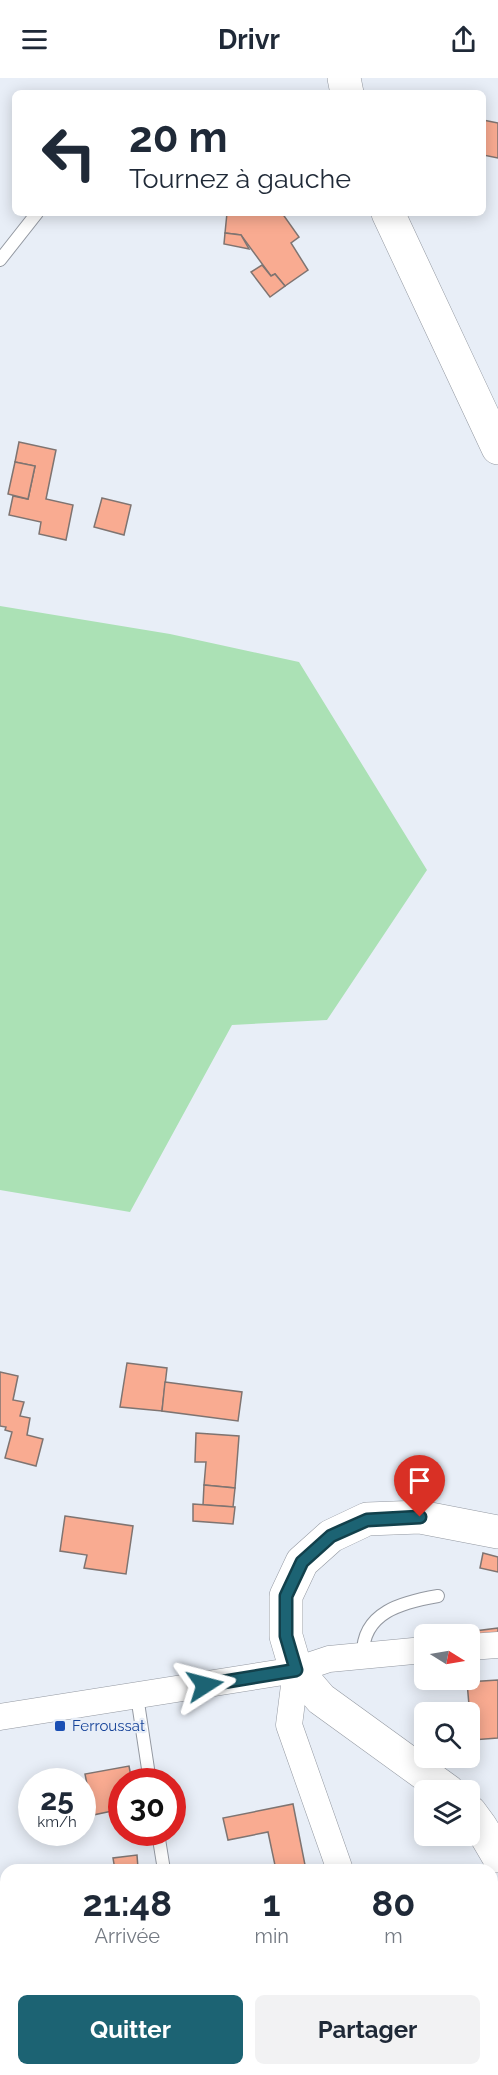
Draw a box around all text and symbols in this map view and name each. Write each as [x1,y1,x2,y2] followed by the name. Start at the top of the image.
[18,23,51,56] icon: menu
[447,23,480,56] icon: share
[218,24,280,55] text: Drivr
[129,113,228,162] text: 20 m
[30,114,108,192] icon: left
[129,163,351,194] text: Tournez à gauche
[394,1455,445,1517] pin
[403,1464,436,1497] icon: arrive
[414,1624,480,1690] north arrow
[414,1624,480,1846] map controls
[173,1653,237,1717] position arrow
[414,1702,480,1768] button: search
[72,1717,145,1735] place label: Ferroussat
[53,1719,67,1733] marker: Ferroussat
[108,1768,186,1846] speed limit sign: 30
[414,1780,480,1846] button: layers
[40,1782,74,1817] text: 25
[37,1813,77,1831] text: km/h
[83,1882,172,1924] text: 21:48
[263,1882,281,1924] text: 1
[372,1882,415,1924] text: 80
[94,1924,160,1948] text: Arrivée
[255,1924,289,1948] text: min
[384,1924,403,1948] text: m
[18,1995,243,2064] button: Quitter
[255,1995,480,2064] button: Partager

